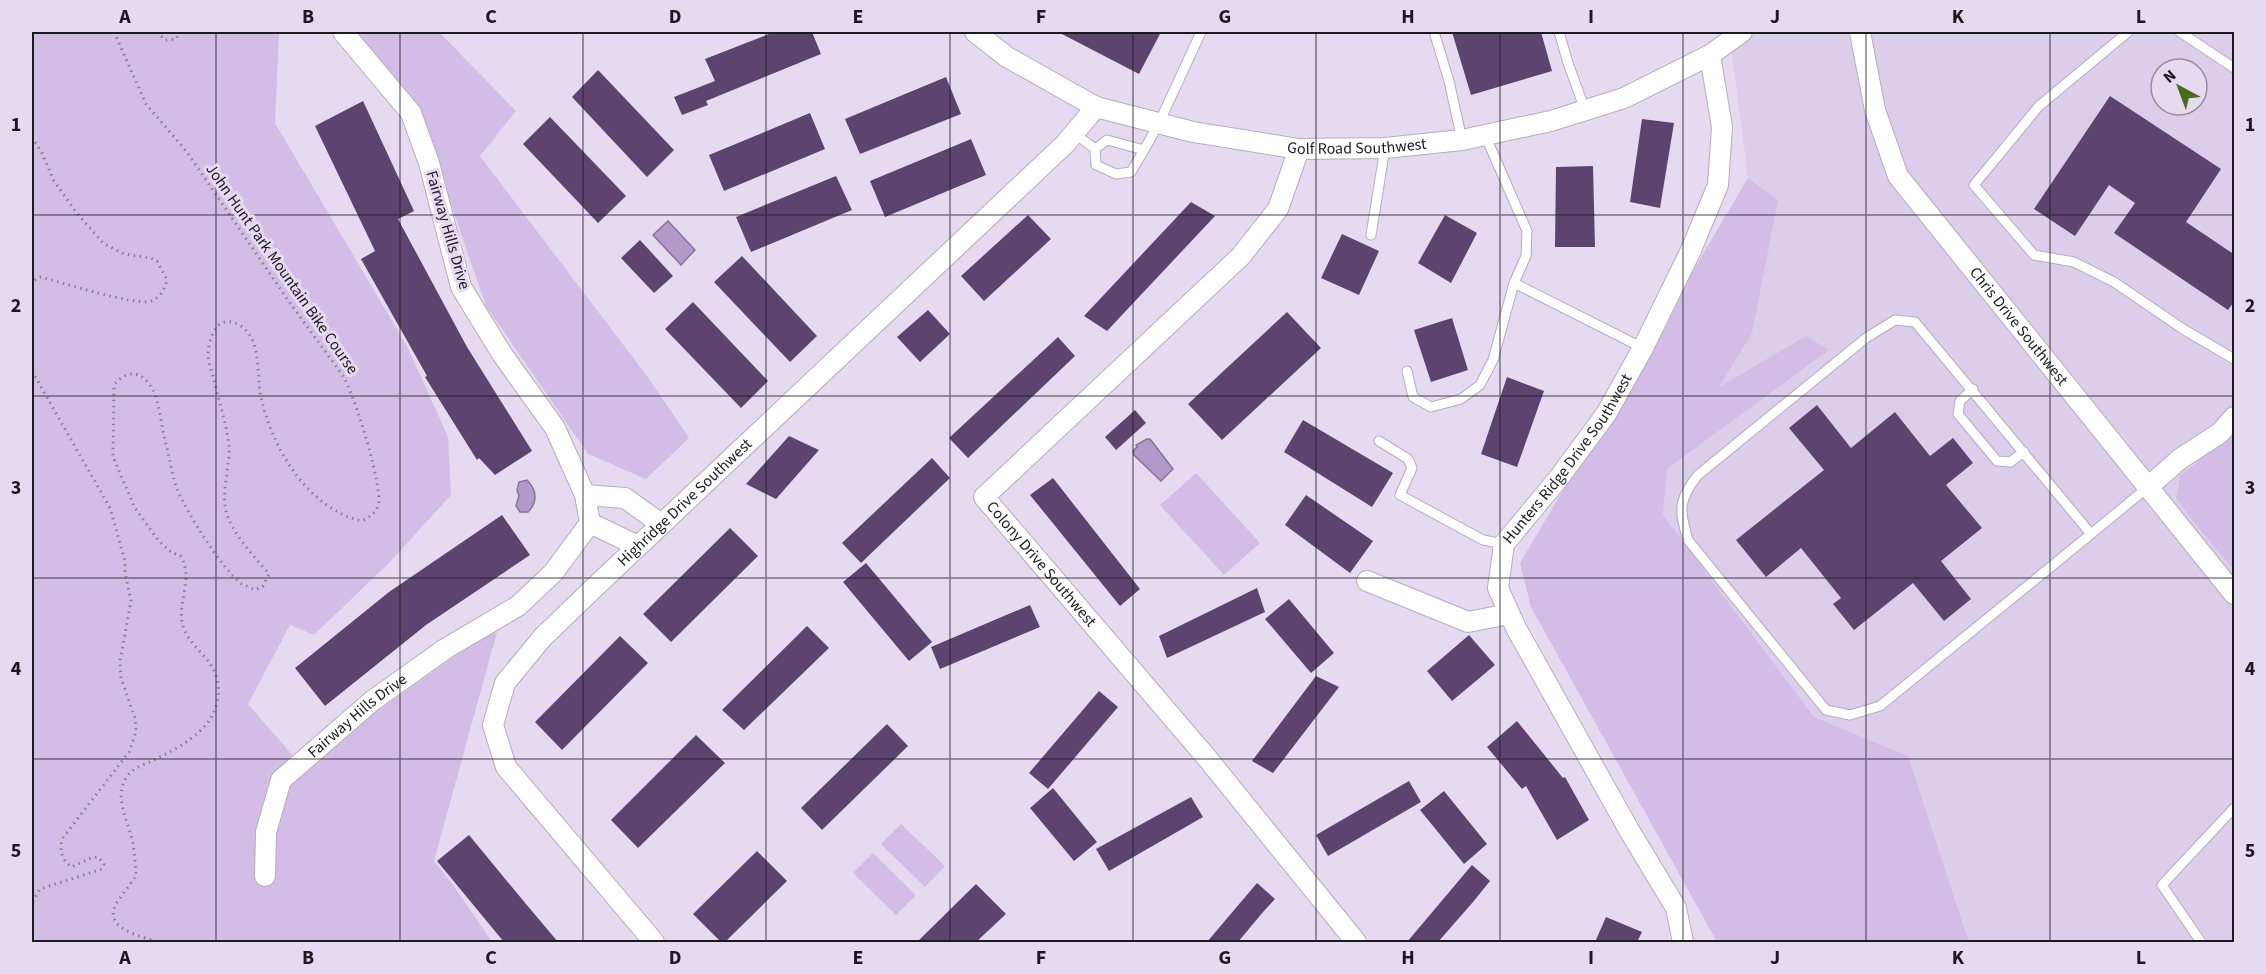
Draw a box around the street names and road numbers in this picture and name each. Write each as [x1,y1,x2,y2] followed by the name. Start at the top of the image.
[1285,133,1428,160] street label: Golf Road Southwest
[201,159,363,379] street label: John Hunt Park Mountain Bike Course
[421,168,475,292] street label: Fairway Hills Drive
[1964,262,2074,391] street label: Chris Drive Southwest
[1498,369,1638,549] street label: Hunters Ridge Drive Southwest
[612,433,757,571] street label: Highridge Drive Southwest
[981,496,1102,632] street label: Colony Drive Southwest
[303,668,412,763] street label: Fairway Hills Drive

